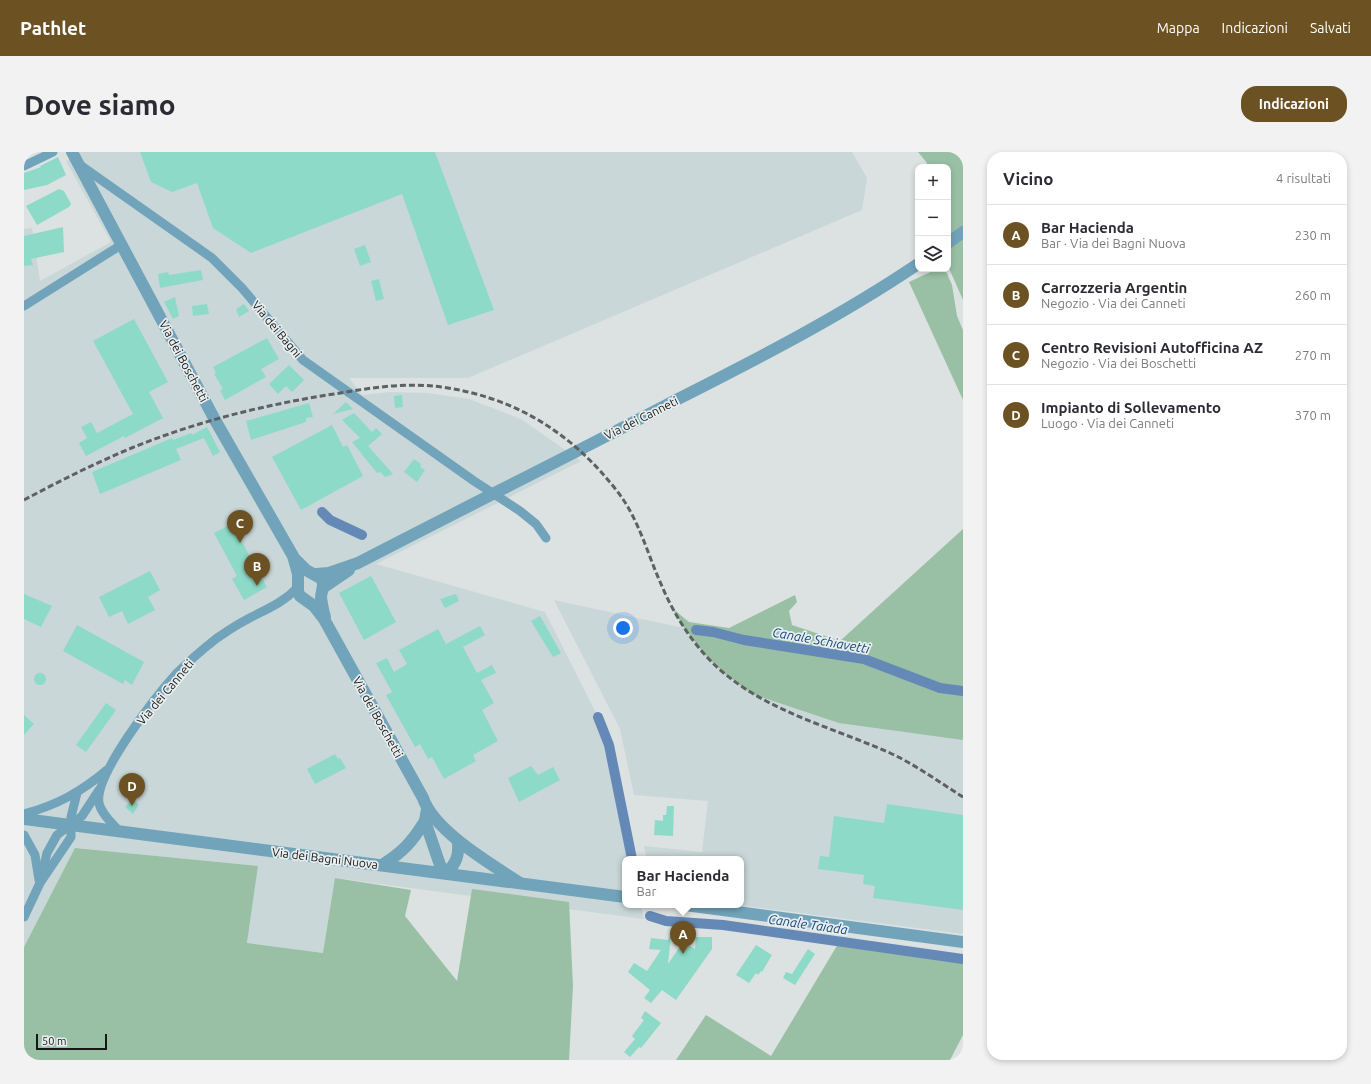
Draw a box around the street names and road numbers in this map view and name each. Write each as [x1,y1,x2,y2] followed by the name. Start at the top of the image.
[250,298,304,360] street label: Via dei Bagni
[157,318,211,404] street label: Via dei Boschetti
[602,394,680,442] street label: Via dei Canneti
[134,657,196,727] street label: Via dei Canneti
[350,674,406,760] street label: Via dei Boschetti
[271,845,379,871] street label: Via dei Bagni Nuova

